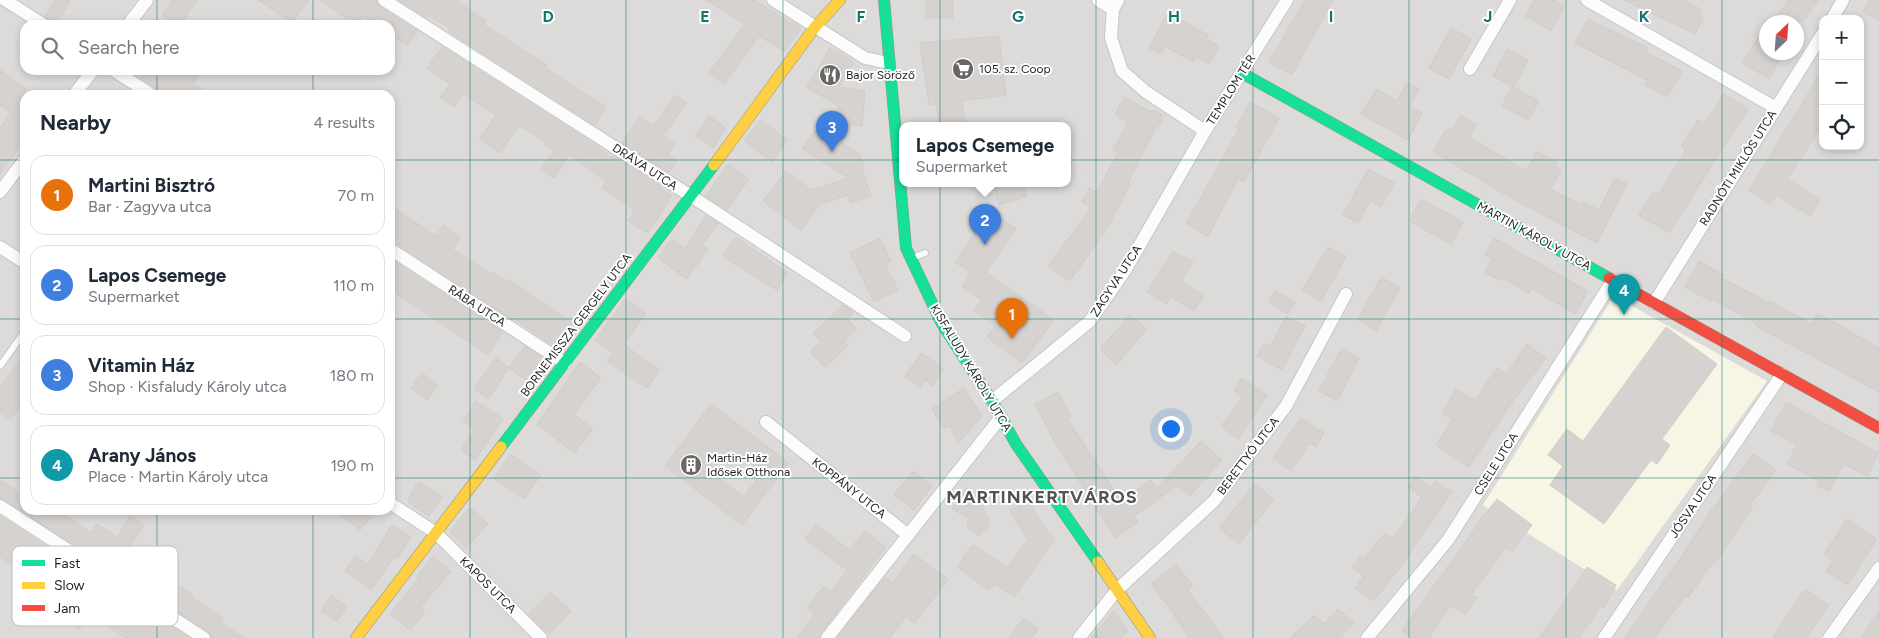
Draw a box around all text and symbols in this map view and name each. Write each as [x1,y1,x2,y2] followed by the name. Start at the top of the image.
[542,7,554,26] text: D
[700,7,710,26] text: E
[857,7,866,26] text: F
[1012,7,1024,26] text: G
[1168,7,1180,26] text: H
[1329,7,1333,26] text: I
[1484,7,1492,26] text: J
[1639,7,1650,26] text: K
[1759,15,1804,60] north arrow
[1819,15,1864,150] map controls
[1819,15,1864,60] button: +
[20,20,395,75] search box
[38,34,66,62] icon: search
[78,36,180,59] text: Search here
[1204,52,1258,128] street label: TEMPLOM TÉR
[951,57,975,81] supermarket icon: 105. sz. Coop
[1819,60,1864,105] button: −
[979,62,1051,76] place label: 105. sz. Coop
[818,63,842,87] restaurant icon: Bajor Söröző
[846,68,915,82] place label: Bajor Söröző
[1819,105,1864,150] button: locate
[1697,108,1779,228] street label: RADNÓTI MIKLÓS UTCA
[40,110,111,135] text: Nearby
[816,111,848,152] pin: 3
[314,113,375,132] text: 4 results
[899,122,1071,187] popup
[916,134,1054,157] text: Lapos Csemege
[610,141,680,193] street label: DRÁVA UTCA
[916,157,1008,176] text: Supermarket
[88,174,215,197] text: Martini Bisztró
[54,186,60,205] text: 1
[338,186,374,205] text: 70 m
[88,197,212,216] text: Bar · Zagyva utca
[1475,199,1593,273] street label: MARTIN KÁROLY UTCA
[969,204,1001,245] pin: 2
[1088,243,1144,319] street label: ZAGYVA UTCA
[518,251,634,399] street label: BORNEMISSZA GERGELY UTCA
[88,264,226,287] text: Lapos Csemege
[1608,274,1640,315] pin: 4
[52,276,62,295] text: 2
[333,276,374,295] text: 110 m
[446,282,508,330] street label: RÁBA UTCA
[88,287,180,306] text: Supermarket
[996,298,1028,339] pin: 1
[927,302,1015,434] street label: KISFALUDY KÁROLY UTCA
[88,354,195,377] text: Vitamin Ház
[53,366,61,385] text: 3
[330,366,374,385] text: 180 m
[88,377,287,396] text: Shop · Kisfaludy Károly utca
[1214,414,1282,498] street label: BERETTYÓ UTCA
[1158,416,1184,442] your location
[1471,430,1521,498] street label: CSELE UTCA
[88,444,196,467] text: Arany János
[707,451,790,479] place label: Martin-Ház Idősek Otthona
[679,453,703,477] building icon: Martin-Ház Idősek Otthona
[809,455,889,521] street label: KOPPÁNY UTCA
[52,456,62,475] text: 4
[331,456,374,475] text: 190 m
[88,467,268,486] text: Place · Martin Károly utca
[1667,472,1719,540] street label: JÓSVA UTCA
[946,486,1138,508] district label: MARTINKERTVÁROS
[12,546,178,626] legend
[457,554,519,616] street label: KAPOS UTCA
[54,555,80,572] text: Fast
[54,577,85,594] text: Slow
[54,600,80,617] text: Jam

